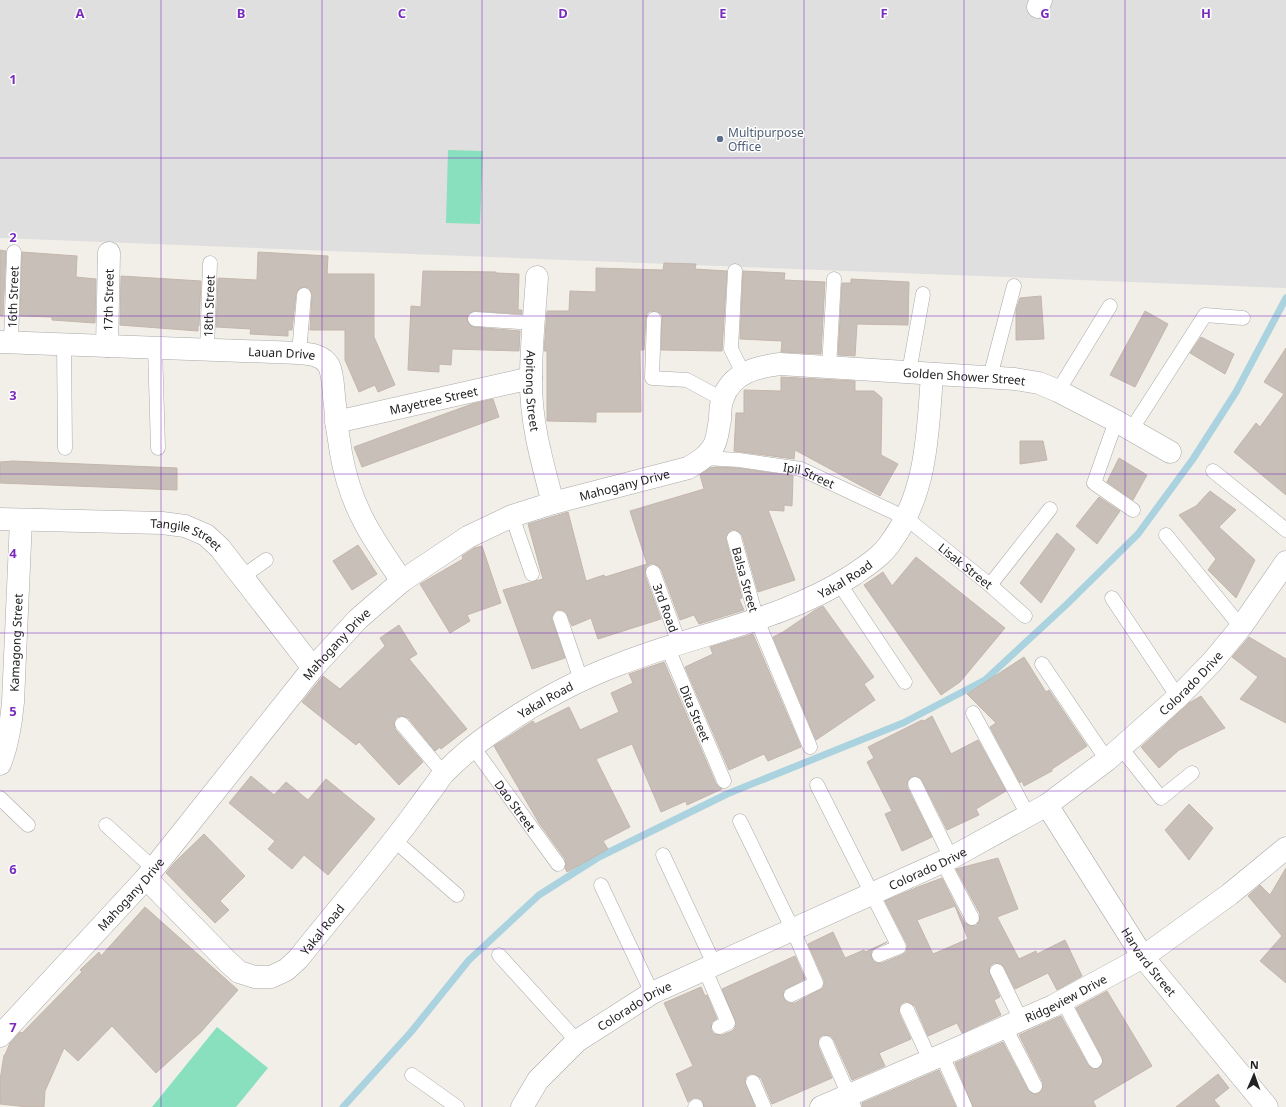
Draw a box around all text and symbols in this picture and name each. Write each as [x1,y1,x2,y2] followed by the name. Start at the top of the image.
[76,4,85,22] text: A
[237,4,245,22] text: B
[398,4,406,22] text: C
[558,4,568,22] text: D
[719,4,727,22] text: E
[880,4,888,22] text: F
[1040,4,1050,22] text: G
[1201,4,1211,22] text: H
[9,70,17,88] text: 1
[728,124,804,155] place label: Multipurpose Office
[715,134,725,144] marker: Multipurpose Office
[9,228,17,246] text: 2
[3,265,22,328] street label: 16th Street
[99,268,117,331] street label: 17th Street
[199,274,218,337] street label: 18th Street
[248,343,317,364] street label: Lauan Drive
[522,350,544,433] street label: Apitong Street
[902,363,1027,389] street label: Golden Shower Street
[388,382,480,418] street label: Mayetree Street
[9,386,17,404] text: 3
[782,458,838,492] street label: Ipil Street
[577,465,672,504] street label: Mahogany Drive
[150,514,226,555] street label: Tangile Street
[935,539,997,593] street label: Lisak Street
[9,544,17,562] text: 4
[728,545,763,615] street label: Balsa Street
[815,556,876,602] street label: Yakal Road
[649,581,683,635] street label: 3rd Road
[5,592,26,692] street label: Kamagong Street
[298,604,374,683] street label: Mahogany Drive
[1155,647,1226,719] street label: Colorado Drive
[514,677,576,722] street label: Yakal Road
[676,682,715,745] street label: Dita Street
[9,702,17,720] text: 5
[491,776,540,835] street label: Dao Street
[886,843,970,894] street label: Colorado Drive
[93,854,168,934] street label: Mahogany Drive
[9,860,17,878] text: 6
[296,900,348,958] street label: Yakal Road
[1118,924,1181,1000] street label: Harvard Street
[1022,970,1110,1026] street label: Ridgeview Drive
[594,977,674,1034] street label: Colorado Drive
[9,1018,17,1036] text: 7
[1234,1055,1274,1095] north arrow
[1250,1057,1259,1072] text: N

